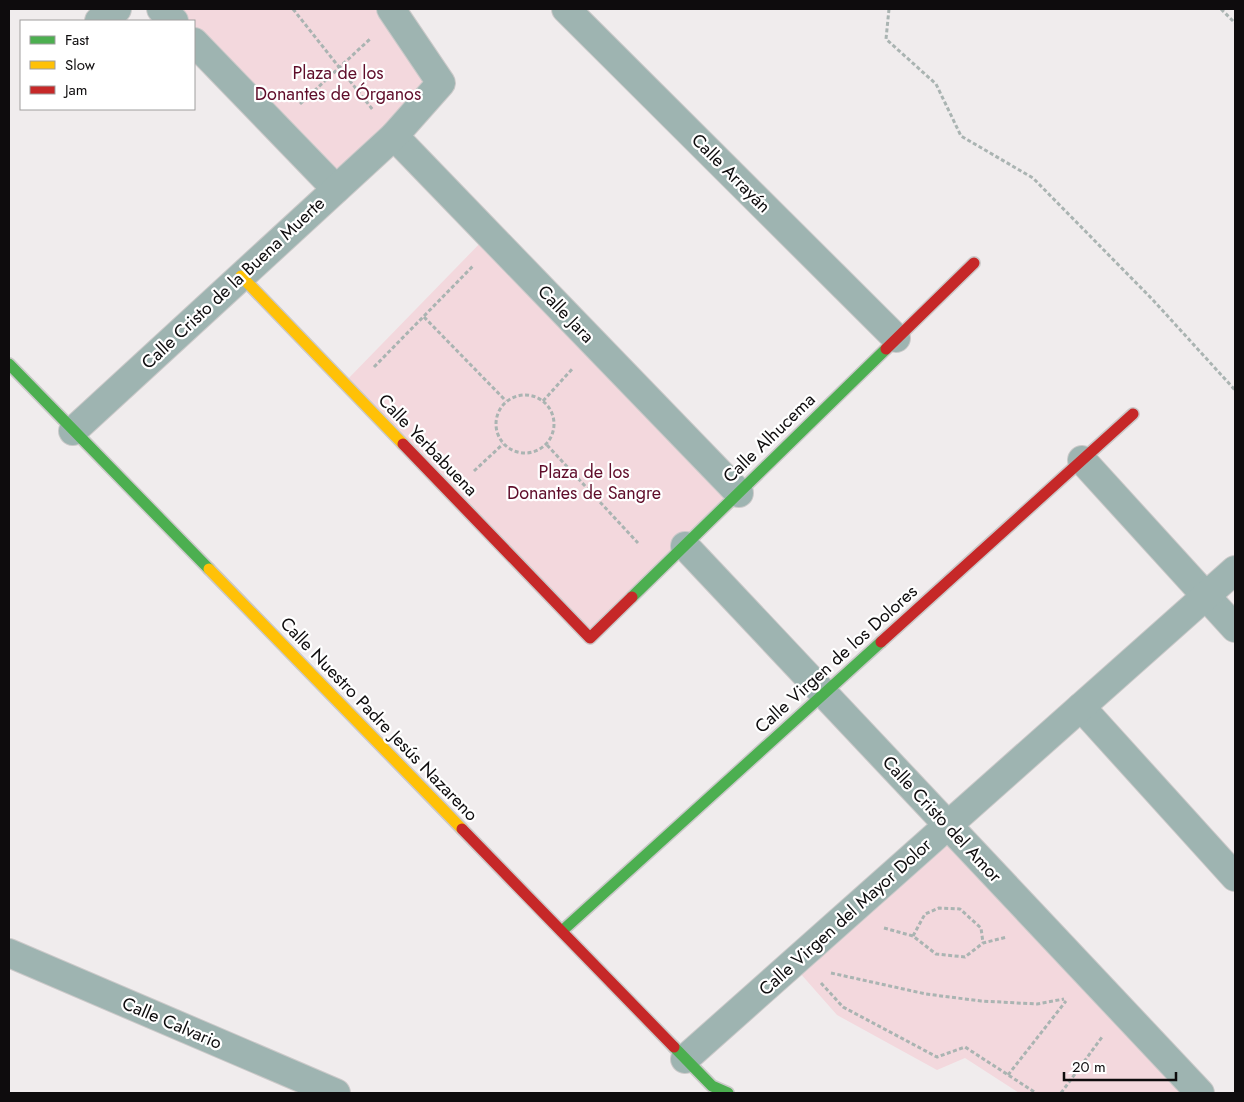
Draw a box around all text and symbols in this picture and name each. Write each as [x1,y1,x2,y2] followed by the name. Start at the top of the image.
[20,20,195,110] legend
[65,29,89,51] text: Fast
[65,54,96,76] text: Slow
[255,60,421,107] park label: Plaza de los Donantes de Órganos
[63,79,88,101] text: Jam
[685,127,777,219] street label: Calle Arrayán
[135,191,331,375] street label: Calle Cristo de la Buena Muerte
[532,279,600,349] street label: Calle Jara
[717,387,821,489] street label: Calle Alhucema
[372,388,484,502] street label: Calle Yerbabuena
[507,459,661,506] park label: Plaza de los Donantes de Sangre
[749,579,923,739] street label: Calle Virgen de los Dolores
[274,611,484,827] street label: Calle Nuestro Padre Jesús Nazareno
[876,750,1008,889] street label: Calle Cristo del Amor
[753,832,938,1002] street label: Calle Virgen del Mayor Dolor
[118,990,226,1056] street label: Calle Calvario
[1064,1050,1176,1082] scale bar
[1072,1056,1106,1078] text: 20 m

